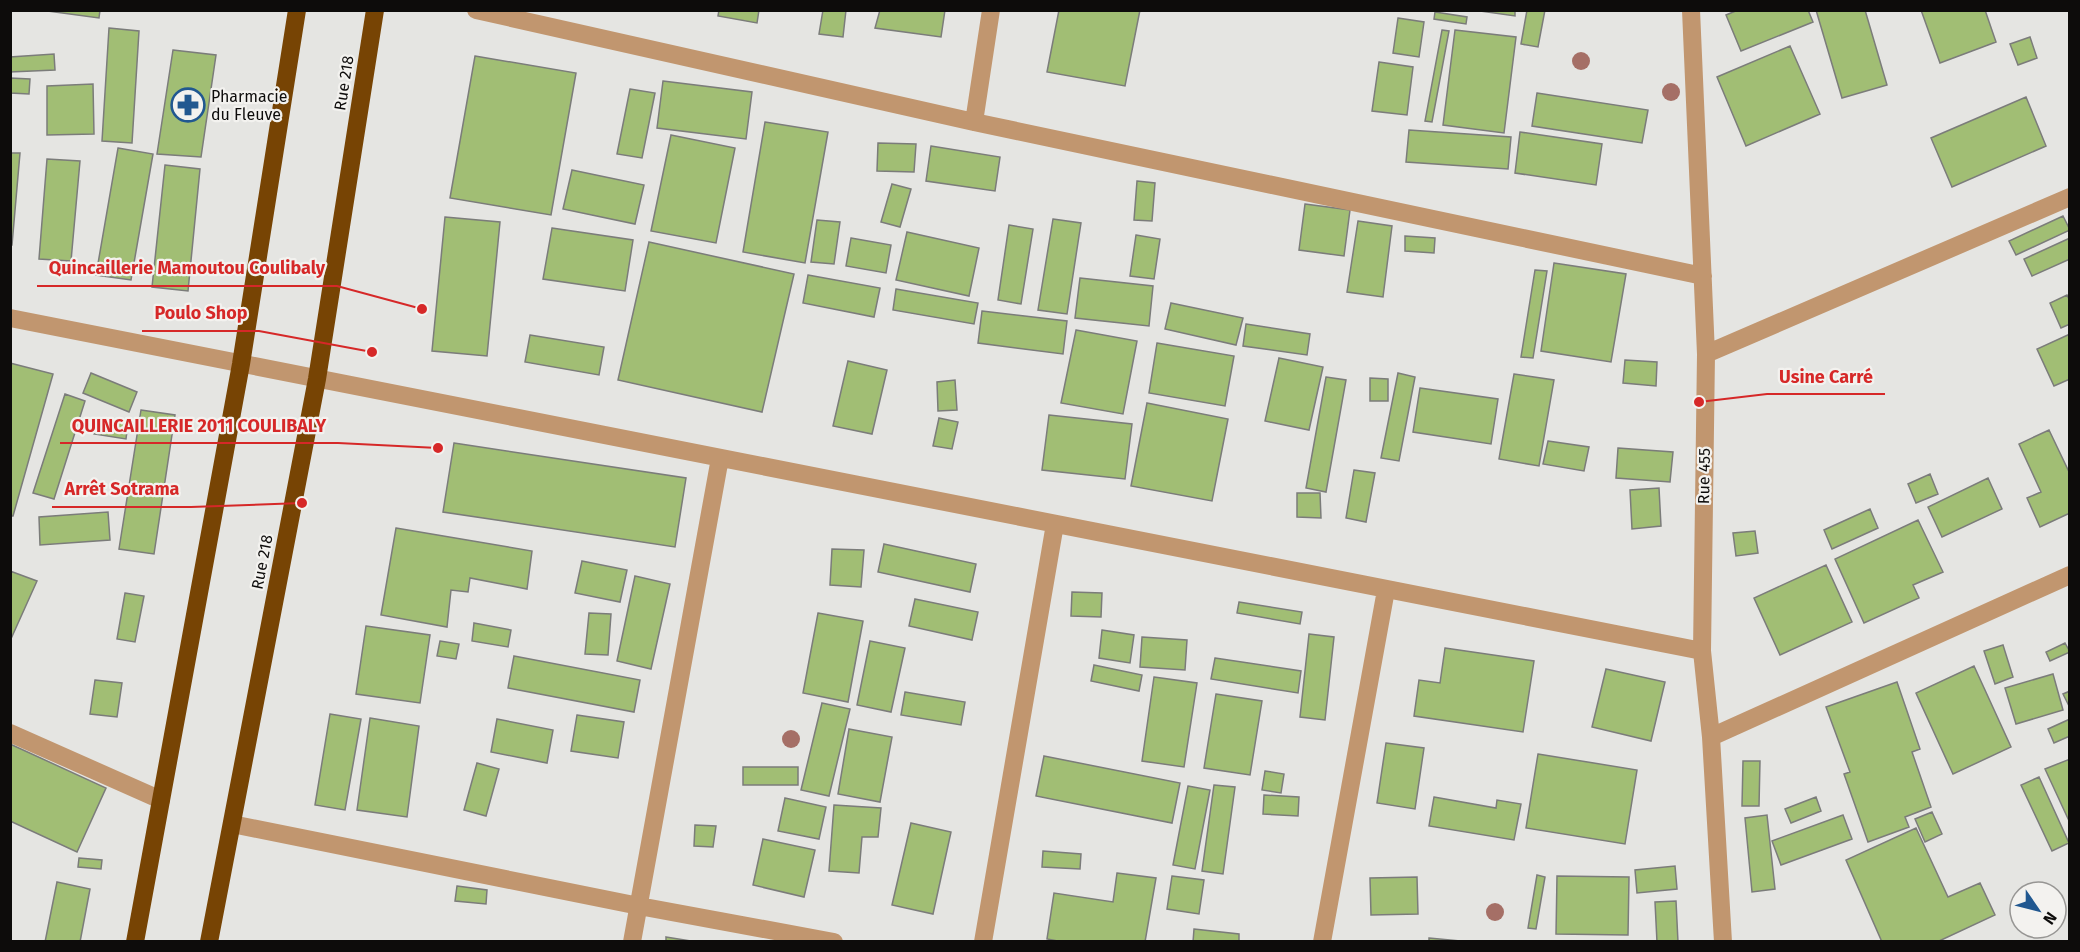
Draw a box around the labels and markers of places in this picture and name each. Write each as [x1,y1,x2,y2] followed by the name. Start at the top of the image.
[170,87,206,123] pharmacy icon: Pharmacie du Fleuve
[211,87,288,124] place label: Pharmacie du Fleuve
[37,250,337,286] callout: Quincaillerie Mamoutou Coulibaly
[142,295,259,331] callout: Poulo Shop
[1767,358,1885,394] callout: Usine Carré
[60,407,338,443] callout: QUINCAILLERIE 2011 COULIBALY
[52,471,191,507] callout: Arrêt Sotrama

